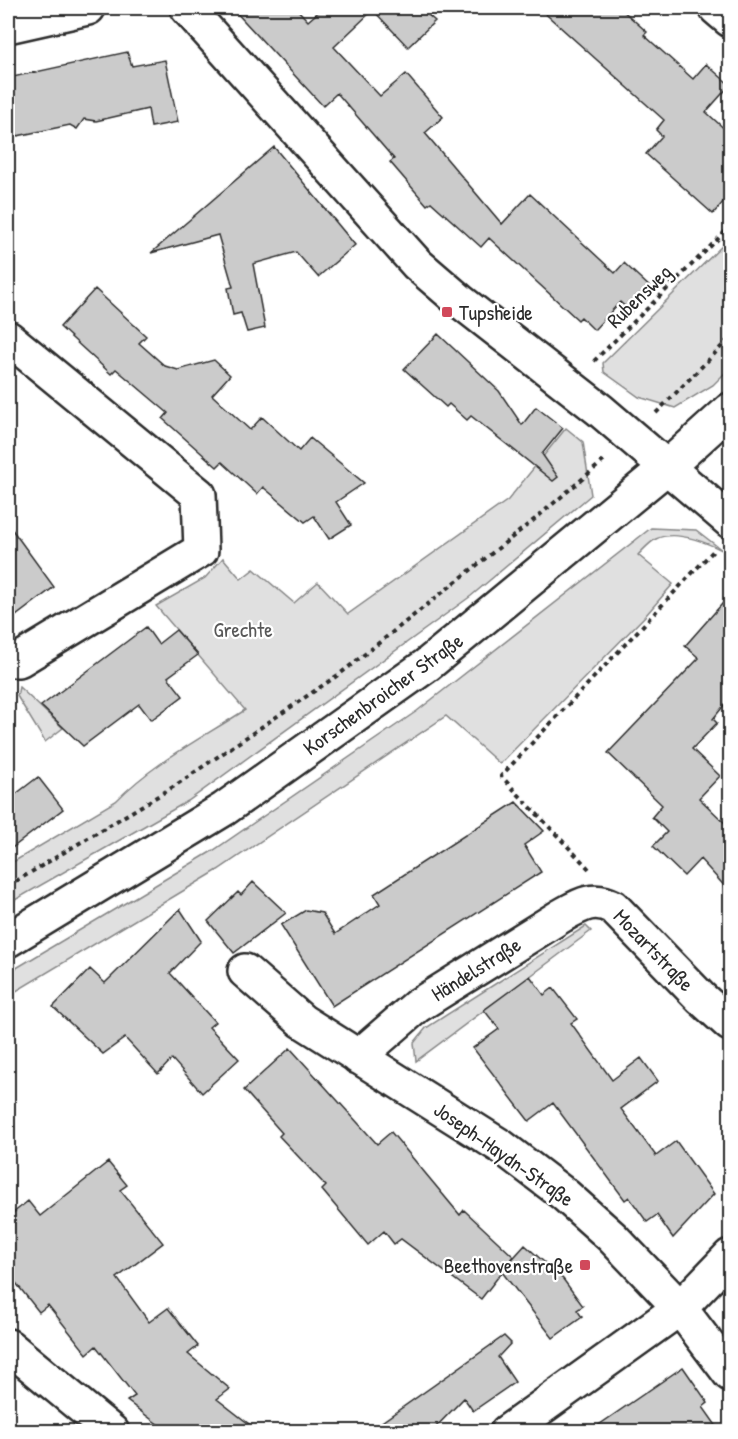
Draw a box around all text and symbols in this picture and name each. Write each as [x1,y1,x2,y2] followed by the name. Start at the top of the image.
[600,258,678,334] street label: Rubensweg
[459,298,533,327] place label: Tupsheide
[440,305,454,319] marker: Tupsheide
[213,615,273,644] park label: Grechte
[297,626,469,762] street label: Korschenbroicher Straße
[607,902,701,998] street label: Mozartstraße
[426,930,526,1008] street label: Händelstraße
[428,1095,580,1213] street label: Joseph-Haydn-Straße
[444,1251,573,1280] place label: Beethovenstraße
[578,1258,592,1272] marker: Beethovenstraße

